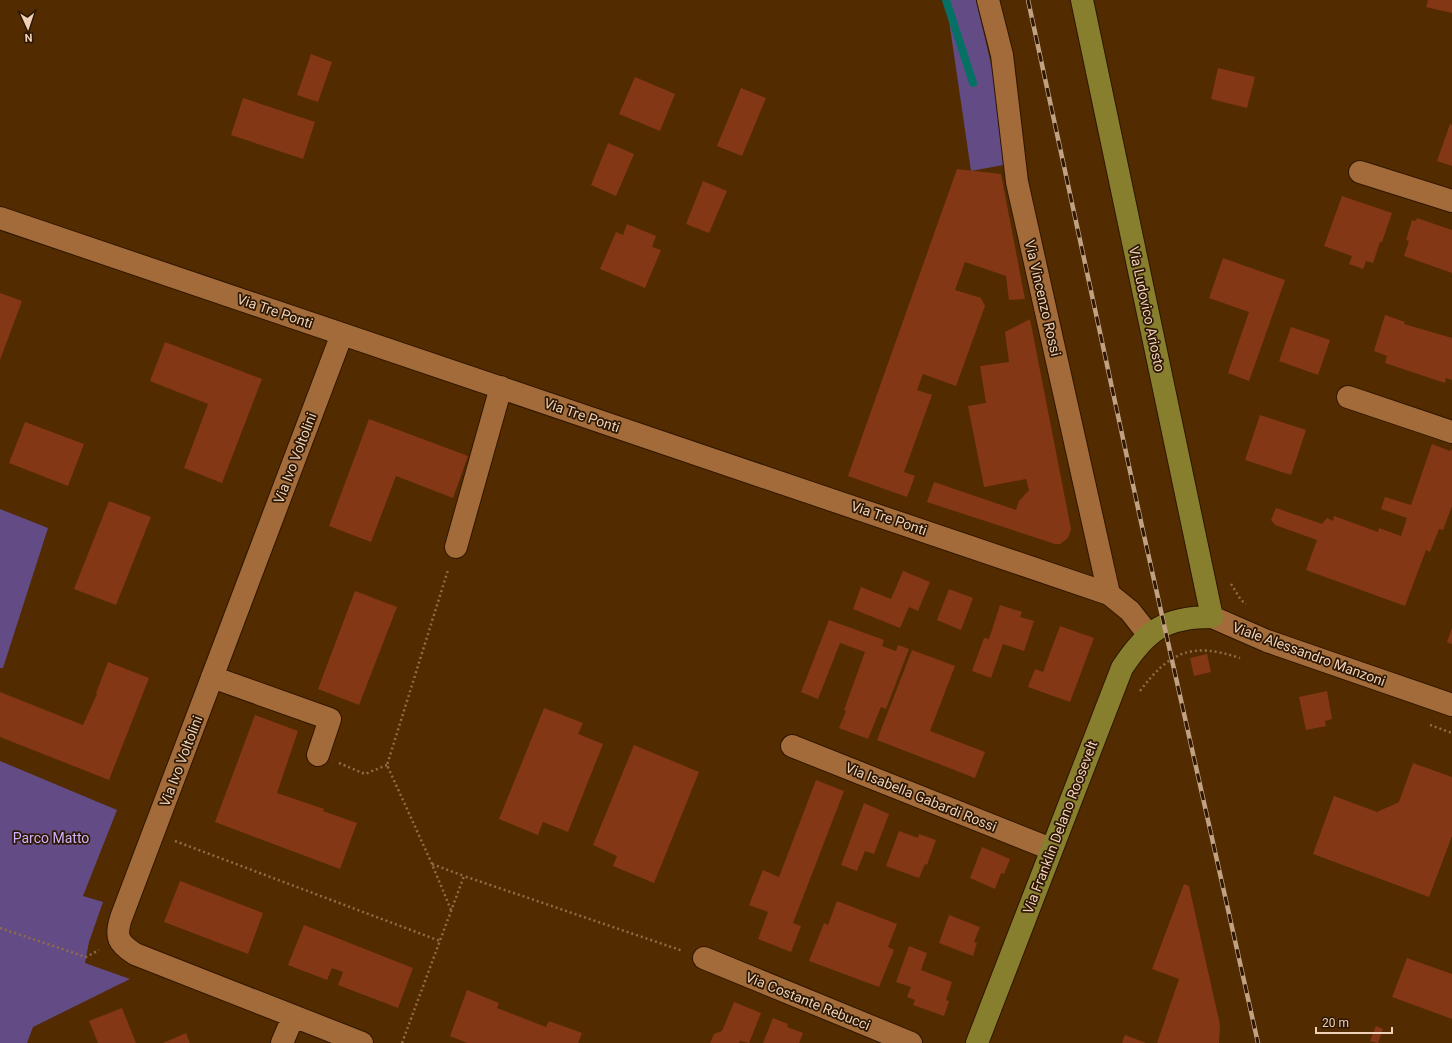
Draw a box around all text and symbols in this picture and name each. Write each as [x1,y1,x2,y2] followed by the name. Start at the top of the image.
[8,8,48,48] north arrow
[24,31,33,44] text: N
[1022,238,1064,358] street label: Via Vincenzo Rossi
[1126,245,1168,373] street label: Via Ludovico Ariosto
[235,291,315,331] street label: Via Tre Ponti
[542,395,622,435] street label: Via Tre Ponti
[270,410,320,506] street label: Via Ivo Voltolini
[849,498,929,538] street label: Via Tre Ponti
[1230,619,1388,689] street label: Viale Alessandro Manzoni
[156,713,206,809] street label: Via Ivo Voltolini
[1020,738,1101,916] street label: Via Franklin Delano Roosevelt
[843,759,999,835] street label: Via Isabella Gabardi Rossi
[13,830,89,846] park label: Parco Matto
[743,969,873,1033] street label: Via Costante Rebucci
[1316,1009,1392,1035] scale bar
[1322,1016,1349,1030] text: 20 m

